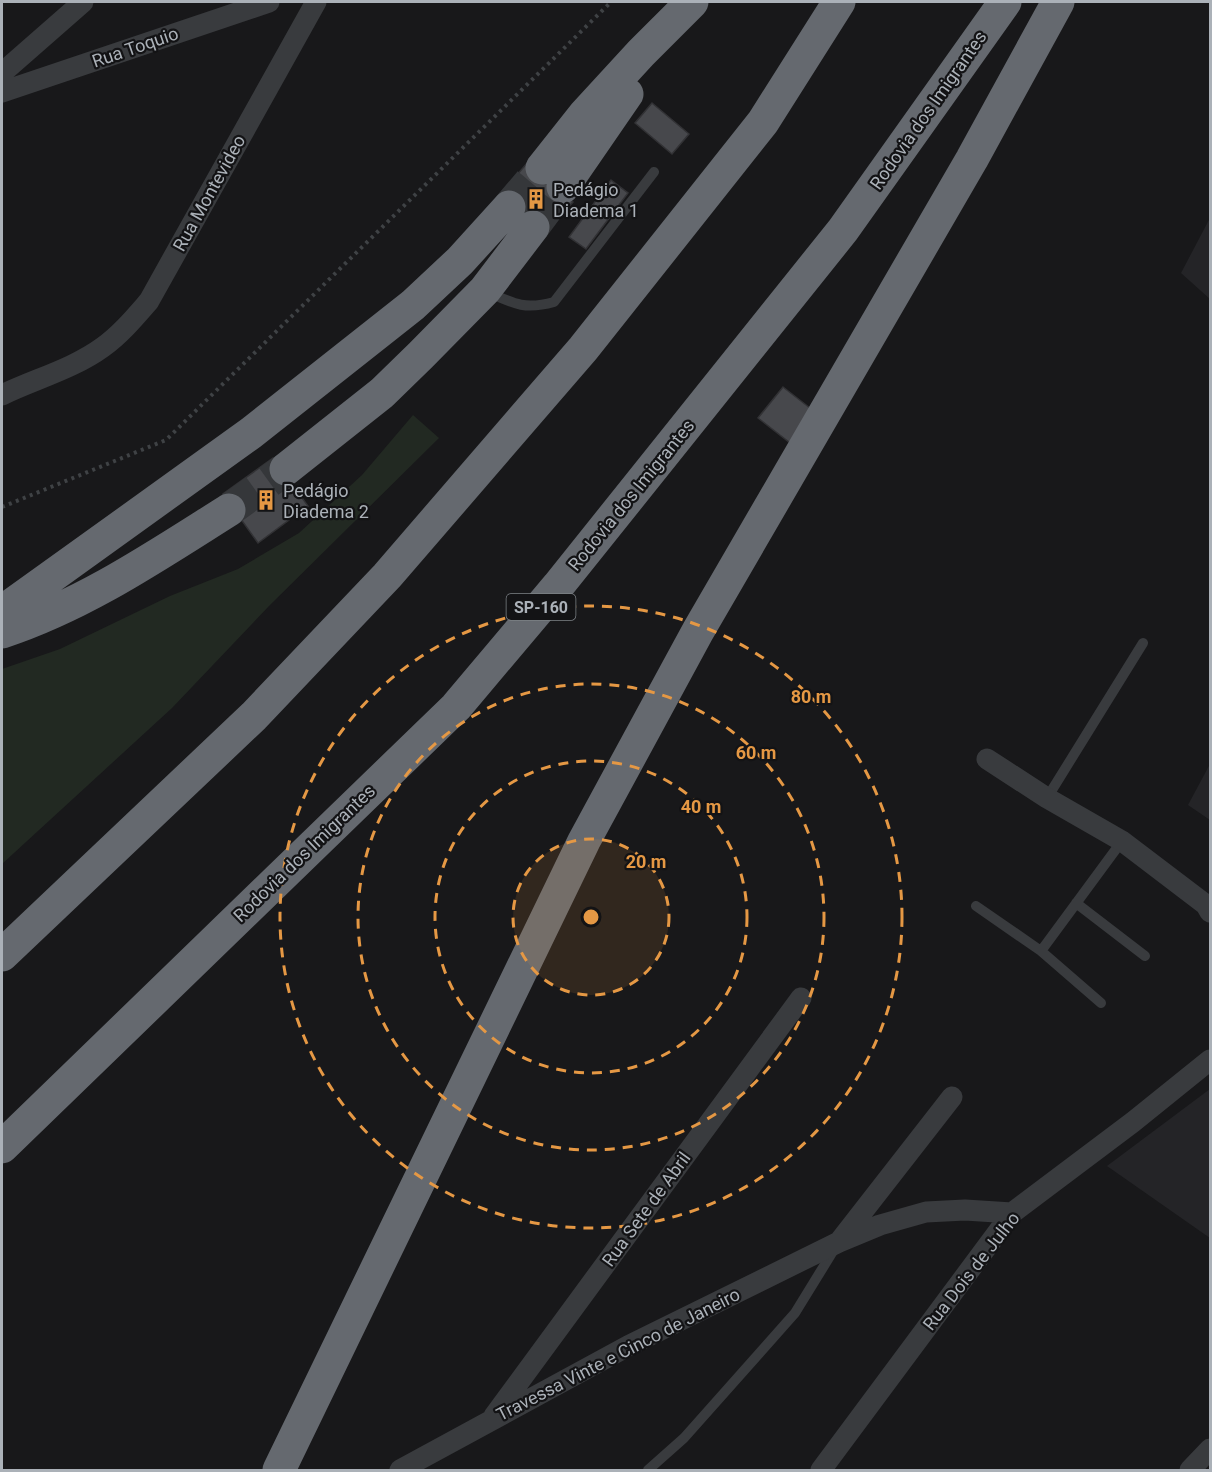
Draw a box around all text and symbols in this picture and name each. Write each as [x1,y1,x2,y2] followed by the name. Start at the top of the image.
[89,22,181,72] street label: Rua Toquio
[865,27,991,193] street label: Rodovia dos Imigrantes
[168,131,250,255] street label: Rua Montevideo
[553,179,639,221] place label: Pedágio Diadema 1
[524,187,548,211] building icon: Pedágio Diadema 1
[564,415,698,575] street label: Rodovia dos Imigrantes
[283,480,369,522] place label: Pedágio Diadema 2
[254,488,278,512] building icon: Pedágio Diadema 2
[506,594,576,620] road number: SP-160
[791,686,831,707] text: 80 m
[736,742,776,763] text: 60 m
[229,780,379,926] street label: Rodovia dos Imigrantes
[681,796,721,817] text: 40 m
[626,851,666,872] text: 20 m
[581,907,601,927] centre of rings
[597,1148,695,1270] street label: Rua Sete de Abril
[918,1208,1024,1334] street label: Rua Dois de Julho
[493,1283,743,1425] street label: Travessa Vinte e Cinco de Janeiro

